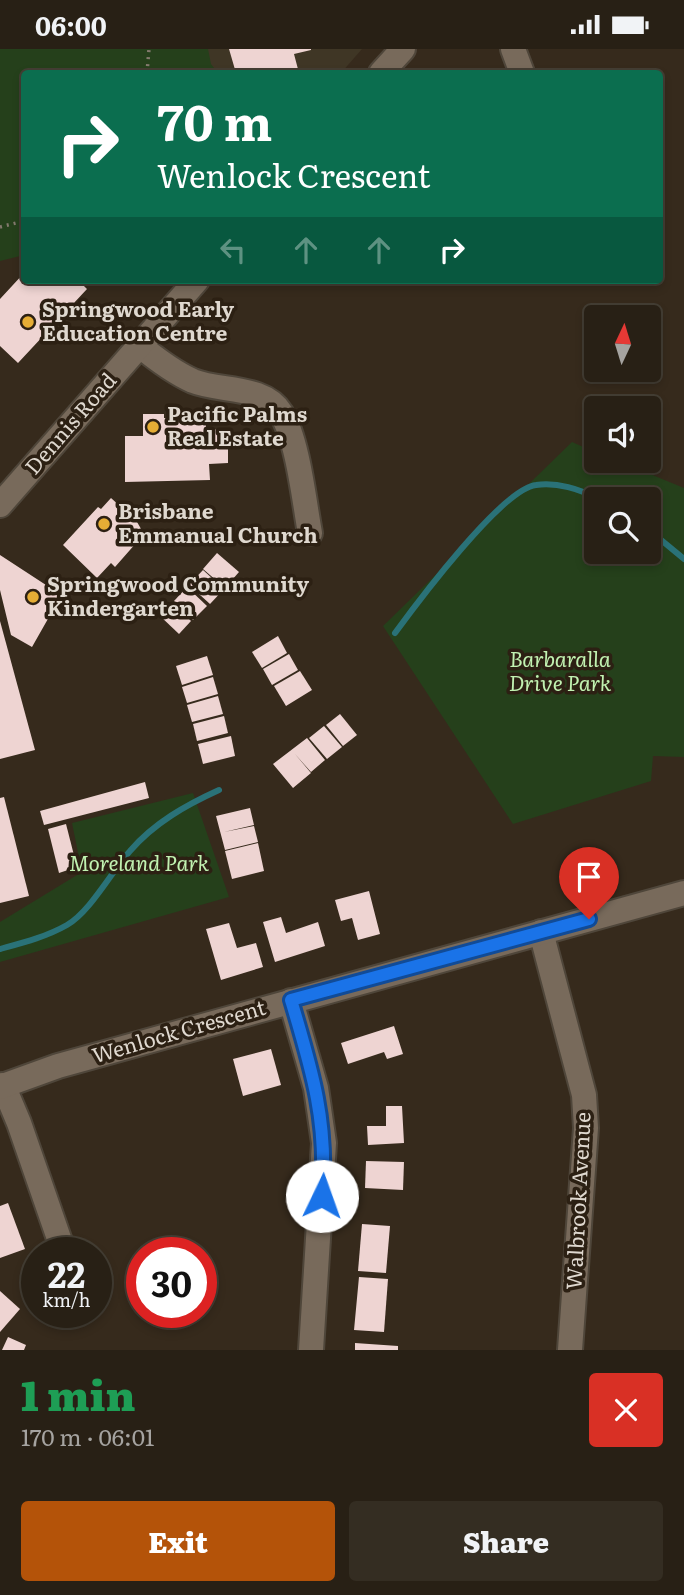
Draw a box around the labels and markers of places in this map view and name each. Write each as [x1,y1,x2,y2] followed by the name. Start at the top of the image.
[42,292,234,347] place label: Springwood Early Education Centre
[20,314,36,330] marker: Springwood Early Education Centre
[167,397,307,452] place label: Pacific Palms Real Estate
[145,419,161,435] marker: Pacific Palms Real Estate
[118,494,318,549] place label: Brisbane Emmanual Church
[96,516,112,532] marker: Brisbane Emmanual Church
[47,567,309,622] place label: Springwood Community Kindergarten
[25,589,41,605] marker: Springwood Community Kindergarten
[559,847,619,919] pin

